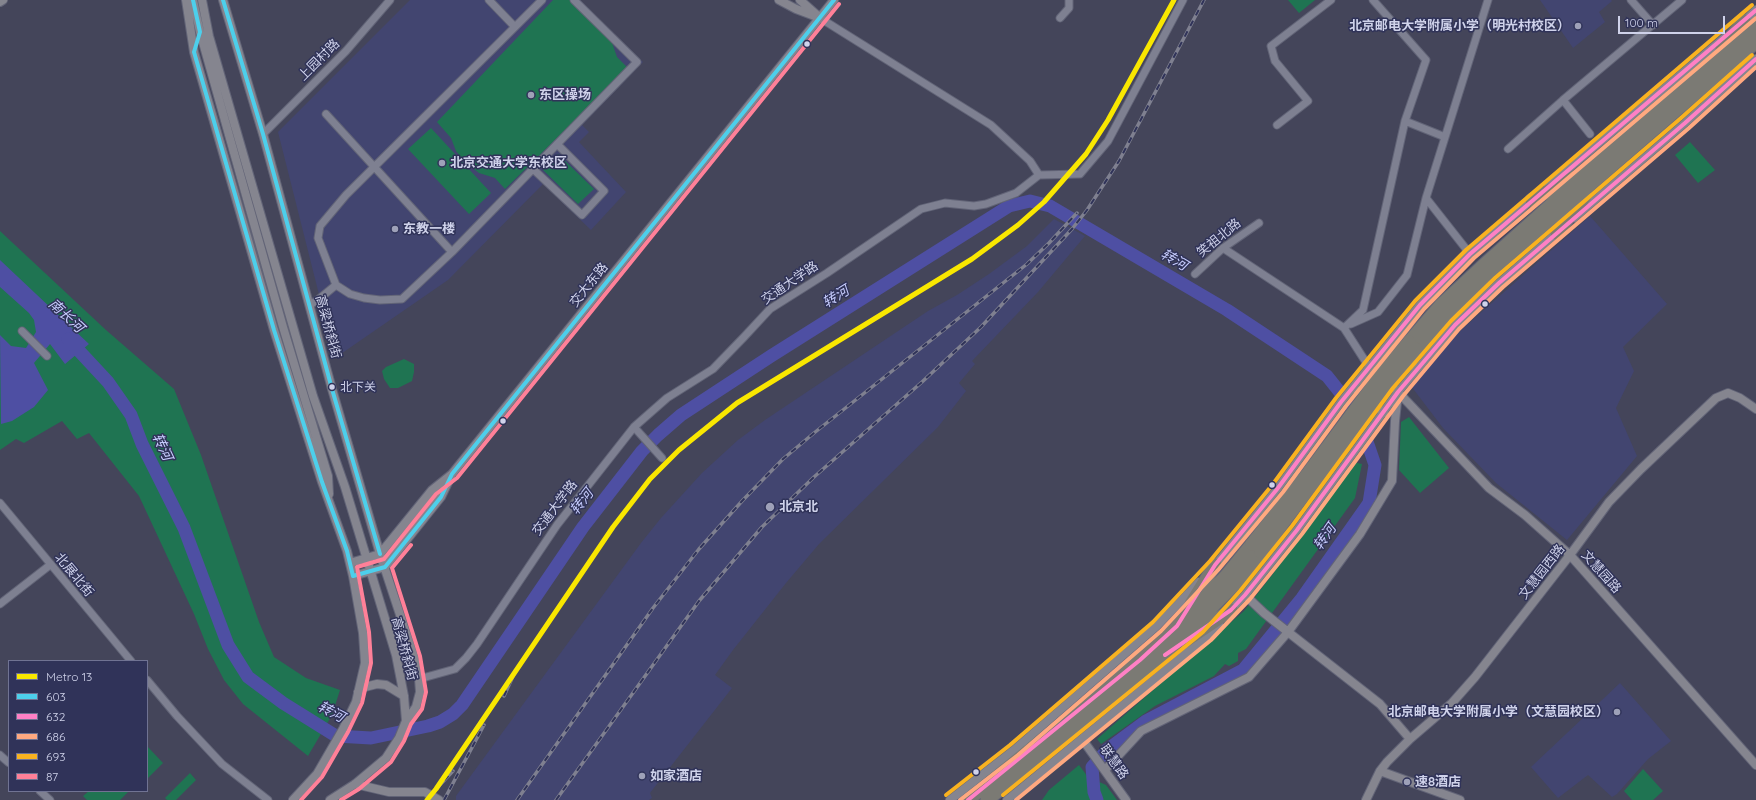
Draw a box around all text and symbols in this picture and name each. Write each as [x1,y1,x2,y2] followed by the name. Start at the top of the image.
[1620,8,1727,34] scale bar
[1625,15,1658,30] text: 100 m
[1349,18,1570,34] place label: 北京邮电大学附属小学（明光村校区）
[1573,21,1583,31] marker: 北京邮电大学附属小学（明光村校区）
[295,36,343,84] street label: 上园村路
[802,39,812,49] unlabelled marker
[539,87,591,103] place label: 东区操场
[526,90,536,100] marker: 东区操场
[450,155,567,171] place label: 北京交通大学东校区
[437,158,447,168] marker: 北京交通大学东校区
[1194,216,1244,260] street label: 笑祖北路
[403,221,455,237] place label: 东教一楼
[390,224,400,234] marker: 东教一楼
[1158,246,1190,274] water label: 转河
[759,258,821,308] street label: 交通大学路
[567,260,611,310] street label: 交大东路
[820,282,852,312] water label: 转河
[312,294,344,360] street label: 高梁桥斜街
[45,296,87,336] water label: 南长河
[1480,299,1490,309] unlabelled marker
[340,380,376,394] place label: 北下关
[327,382,337,392] marker: 北下关
[498,416,508,426] unlabelled marker
[148,431,176,463] water label: 转河
[529,477,581,539] street label: 交通大学路
[1267,480,1277,490] unlabelled marker
[567,486,597,518] water label: 转河
[779,499,818,515] place label: 北京北
[764,501,776,513] marker: 北京北
[1310,521,1340,553] water label: 转河
[1516,542,1568,602] street label: 文慧园西路
[1578,547,1624,597] street label: 文慧园路
[51,550,97,600] street label: 北展北街
[388,616,420,682] street label: 高梁桥斜街
[8,660,148,792] legend
[46,669,92,684] text: Metro 13
[46,689,66,704] text: 603
[315,698,347,726] water label: 转河
[1388,704,1609,720] place label: 北京邮电大学附属小学（文慧园校区）
[1612,707,1622,717] marker: 北京邮电大学附属小学（文慧园校区）
[46,709,65,724] text: 632
[46,729,65,744] text: 686
[1096,742,1132,782] street label: 联慧路
[46,749,65,764] text: 693
[971,767,981,777] unlabelled marker
[650,768,702,784] place label: 如家酒店
[46,769,58,784] text: 87
[637,771,647,781] marker: 如家酒店
[1415,774,1461,790] place label: 速8酒店
[1402,777,1412,787] marker: 速8酒店

